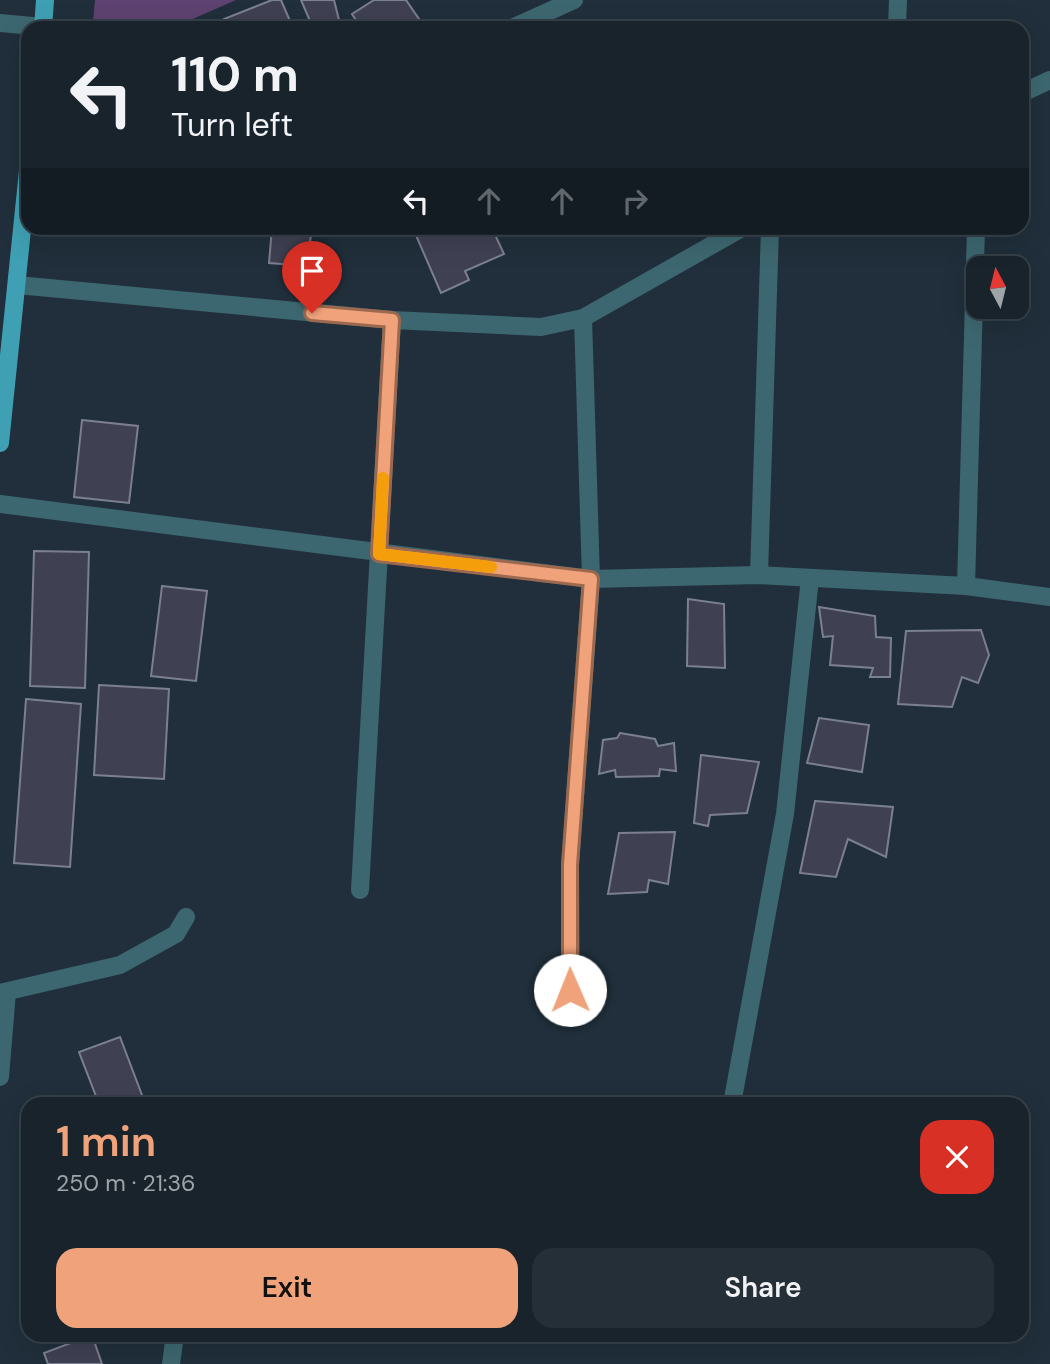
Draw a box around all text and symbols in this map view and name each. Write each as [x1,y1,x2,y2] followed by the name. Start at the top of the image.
[171,42,299,106] text: 110 m
[56,49,147,140] icon: left
[171,104,293,146] text: Turn left
[397,182,435,220] icon: left
[470,182,508,220] icon: ahead
[543,182,581,220] icon: ahead
[616,182,654,220] icon: right
[282,241,342,313] pin
[293,252,331,290] icon: arrive
[966,256,1029,318] north arrow
[966,256,1029,319] map controls
[533,953,607,1027] position arrow
[56,1114,156,1169] text: 1 min
[920,1120,994,1194] button: close
[56,1168,196,1198] text: 250 m · 21:36
[56,1248,518,1328] button: Exit
[532,1248,994,1328] button: Share

